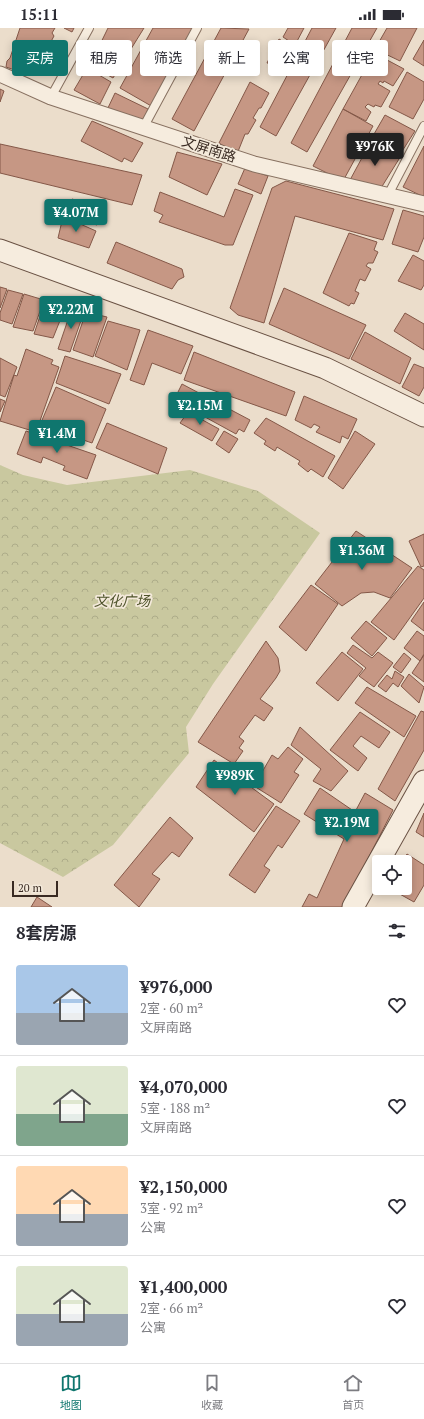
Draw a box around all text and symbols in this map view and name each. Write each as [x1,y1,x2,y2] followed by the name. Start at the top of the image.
[20,4,59,24] text: 15:11
[12,40,68,76] chip: 买房
[76,40,132,76] chip: 租房
[140,40,196,76] chip: 筛选
[204,40,260,76] chip: 新上
[268,40,324,76] chip: 公寓
[332,40,388,76] chip: 住宅
[180,131,239,166] street label: 文屏南路
[347,133,403,167] pin: ¥976K
[356,137,394,155] text: ¥976K
[43,199,109,233] pin: ¥4.07M
[53,203,99,221] text: ¥4.07M
[38,296,104,330] pin: ¥2.22M
[48,300,94,318] text: ¥2.22M
[167,392,233,426] pin: ¥2.15M
[177,396,223,414] text: ¥2.15M
[29,420,85,454] pin: ¥1.4M
[38,424,76,442] text: ¥1.4M
[329,537,395,571] pin: ¥1.36M
[339,541,385,559] text: ¥1.36M
[94,591,151,610] park label: 文化广场
[207,762,263,796] pin: ¥989K
[216,766,254,784] text: ¥989K
[314,809,380,843] pin: ¥2.19M
[324,813,370,831] text: ¥2.19M
[372,855,412,895] map controls
[372,855,412,895] button: locate
[12,879,58,898] scale bar
[18,881,42,895] text: 20 m
[386,920,408,942] icon: filters
[16,921,77,944] text: 8套房源
[140,975,212,998] text: ¥976,000
[48,981,96,1029] icon: home
[386,994,408,1016] icon: heart
[140,999,203,1017] text: 2室 · 60 m²
[140,1018,192,1036] text: 文屏南路
[140,1075,227,1098] text: ¥4,070,000
[48,1082,96,1130] icon: home
[386,1095,408,1117] icon: heart
[140,1099,210,1117] text: 5室 · 188 m²
[140,1118,192,1136] text: 文屏南路
[140,1175,227,1198] text: ¥2,150,000
[48,1182,96,1230] icon: home
[386,1195,408,1217] icon: heart
[140,1199,203,1217] text: 3室 · 92 m²
[140,1218,166,1236] text: 公寓
[140,1275,227,1298] text: ¥1,400,000
[48,1282,96,1330] icon: home
[386,1295,408,1317] icon: heart
[140,1299,203,1317] text: 2室 · 66 m²
[140,1318,166,1336] text: 公寓
[60,1372,82,1412] tab: 地图
[201,1372,223,1412] tab: 收藏
[342,1372,364,1412] tab: 首页

